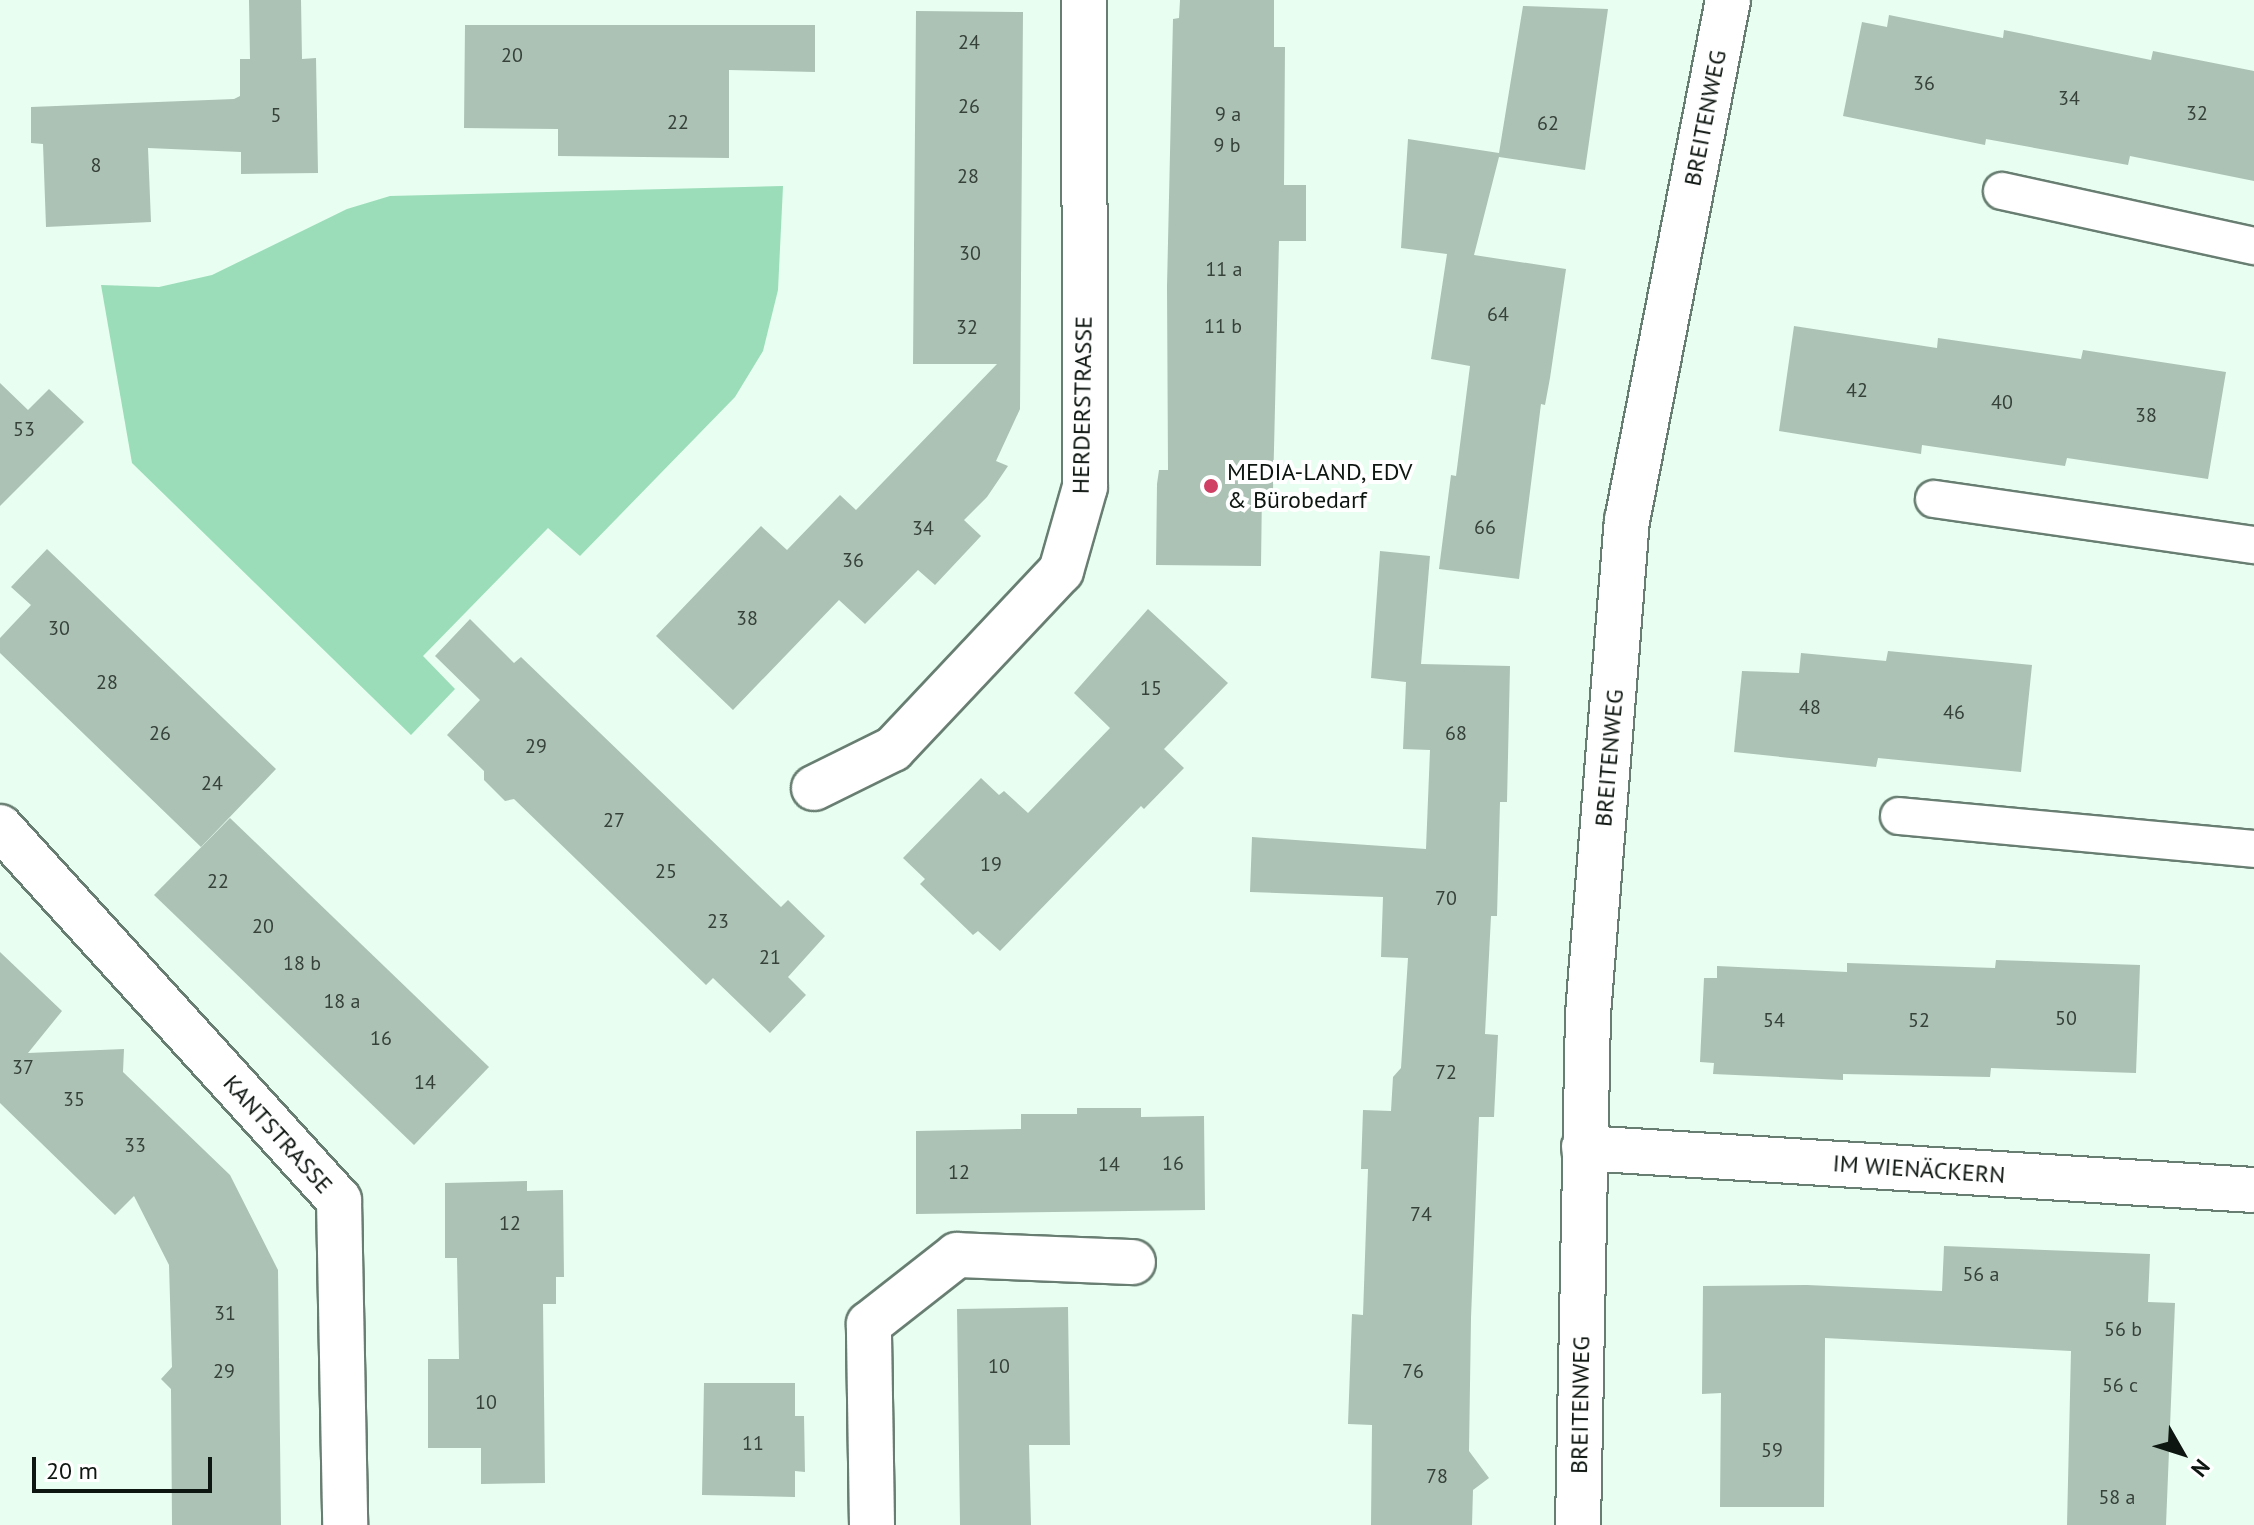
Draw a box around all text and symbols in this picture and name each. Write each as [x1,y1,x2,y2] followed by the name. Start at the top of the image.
[958,30,980,54] house number: 24
[501,43,523,67] house number: 20
[1678,48,1732,188] street label: BREITENWEG
[1913,71,1935,95] house number: 36
[2058,86,2080,110] house number: 34
[958,94,980,118] house number: 26
[2186,101,2208,125] house number: 32
[1215,102,1241,126] house number: 9 a
[271,103,281,127] house number: 5
[667,110,689,134] house number: 22
[1537,111,1559,135] house number: 62
[1213,133,1241,157] house number: 9 b
[91,153,101,177] house number: 8
[957,164,979,188] house number: 28
[959,241,981,265] house number: 30
[1205,257,1243,281] house number: 11 a
[1487,302,1509,326] house number: 64
[1204,314,1242,338] house number: 11 b
[956,315,978,339] house number: 32
[1066,316,1098,494] street label: HERDERSTRASSE
[1846,378,1868,402] house number: 42
[1991,390,2013,414] house number: 40
[2135,403,2157,427] house number: 38
[13,417,35,441] house number: 53
[1227,458,1414,514] place label: MEDIA-LAND, EDV & Bürobedarf
[1202,477,1220,495] marker: MEDIA-LAND, EDV & Bürobedarf
[1474,515,1496,539] house number: 66
[912,516,934,540] house number: 34
[842,548,864,572] house number: 36
[736,606,758,630] house number: 38
[48,616,70,640] house number: 30
[96,670,118,694] house number: 28
[1140,676,1162,700] house number: 15
[1589,688,1629,828] street label: BREITENWEG
[1799,695,1821,719] house number: 48
[1943,700,1965,724] house number: 46
[149,721,171,745] house number: 26
[1445,721,1467,745] house number: 68
[525,734,547,758] house number: 29
[201,771,223,795] house number: 24
[603,808,625,832] house number: 27
[980,852,1002,876] house number: 19
[655,859,677,883] house number: 25
[207,869,229,893] house number: 22
[1435,886,1457,910] house number: 70
[707,909,729,933] house number: 23
[252,914,274,938] house number: 20
[759,945,781,969] house number: 21
[283,951,321,975] house number: 18 b
[323,989,361,1013] house number: 18 a
[2055,1006,2077,1030] house number: 50
[1763,1008,1785,1032] house number: 54
[1908,1008,1930,1032] house number: 52
[370,1026,392,1050] house number: 16
[12,1055,34,1079] house number: 37
[1435,1060,1457,1084] house number: 72
[217,1069,339,1199] street label: KANTSTRASSE
[414,1070,436,1094] house number: 14
[63,1087,85,1111] house number: 35
[124,1133,146,1157] house number: 33
[1832,1149,2006,1189] street label: IM WIENÄCKERN
[1162,1151,1184,1175] house number: 16
[1098,1152,1120,1176] house number: 14
[948,1160,970,1184] house number: 12
[1410,1202,1432,1226] house number: 74
[499,1211,521,1235] house number: 12
[1962,1262,2000,1286] house number: 56 a
[214,1301,236,1325] house number: 31
[2104,1317,2142,1341] house number: 56 b
[1564,1336,1596,1474] street label: BREITENWEG
[988,1354,1010,1378] house number: 10
[213,1359,235,1383] house number: 29
[1402,1359,1424,1383] house number: 76
[2102,1373,2138,1397] house number: 56 c
[475,1390,497,1414] house number: 10
[2142,1413,2222,1493] north arrow
[742,1431,764,1455] house number: 11
[1761,1438,1783,1462] house number: 59
[36,1441,216,1491] scale bar
[2185,1454,2216,1483] text: N
[46,1455,98,1486] text: 20 m
[1426,1464,1448,1488] house number: 78
[2098,1485,2136,1509] house number: 58 a

